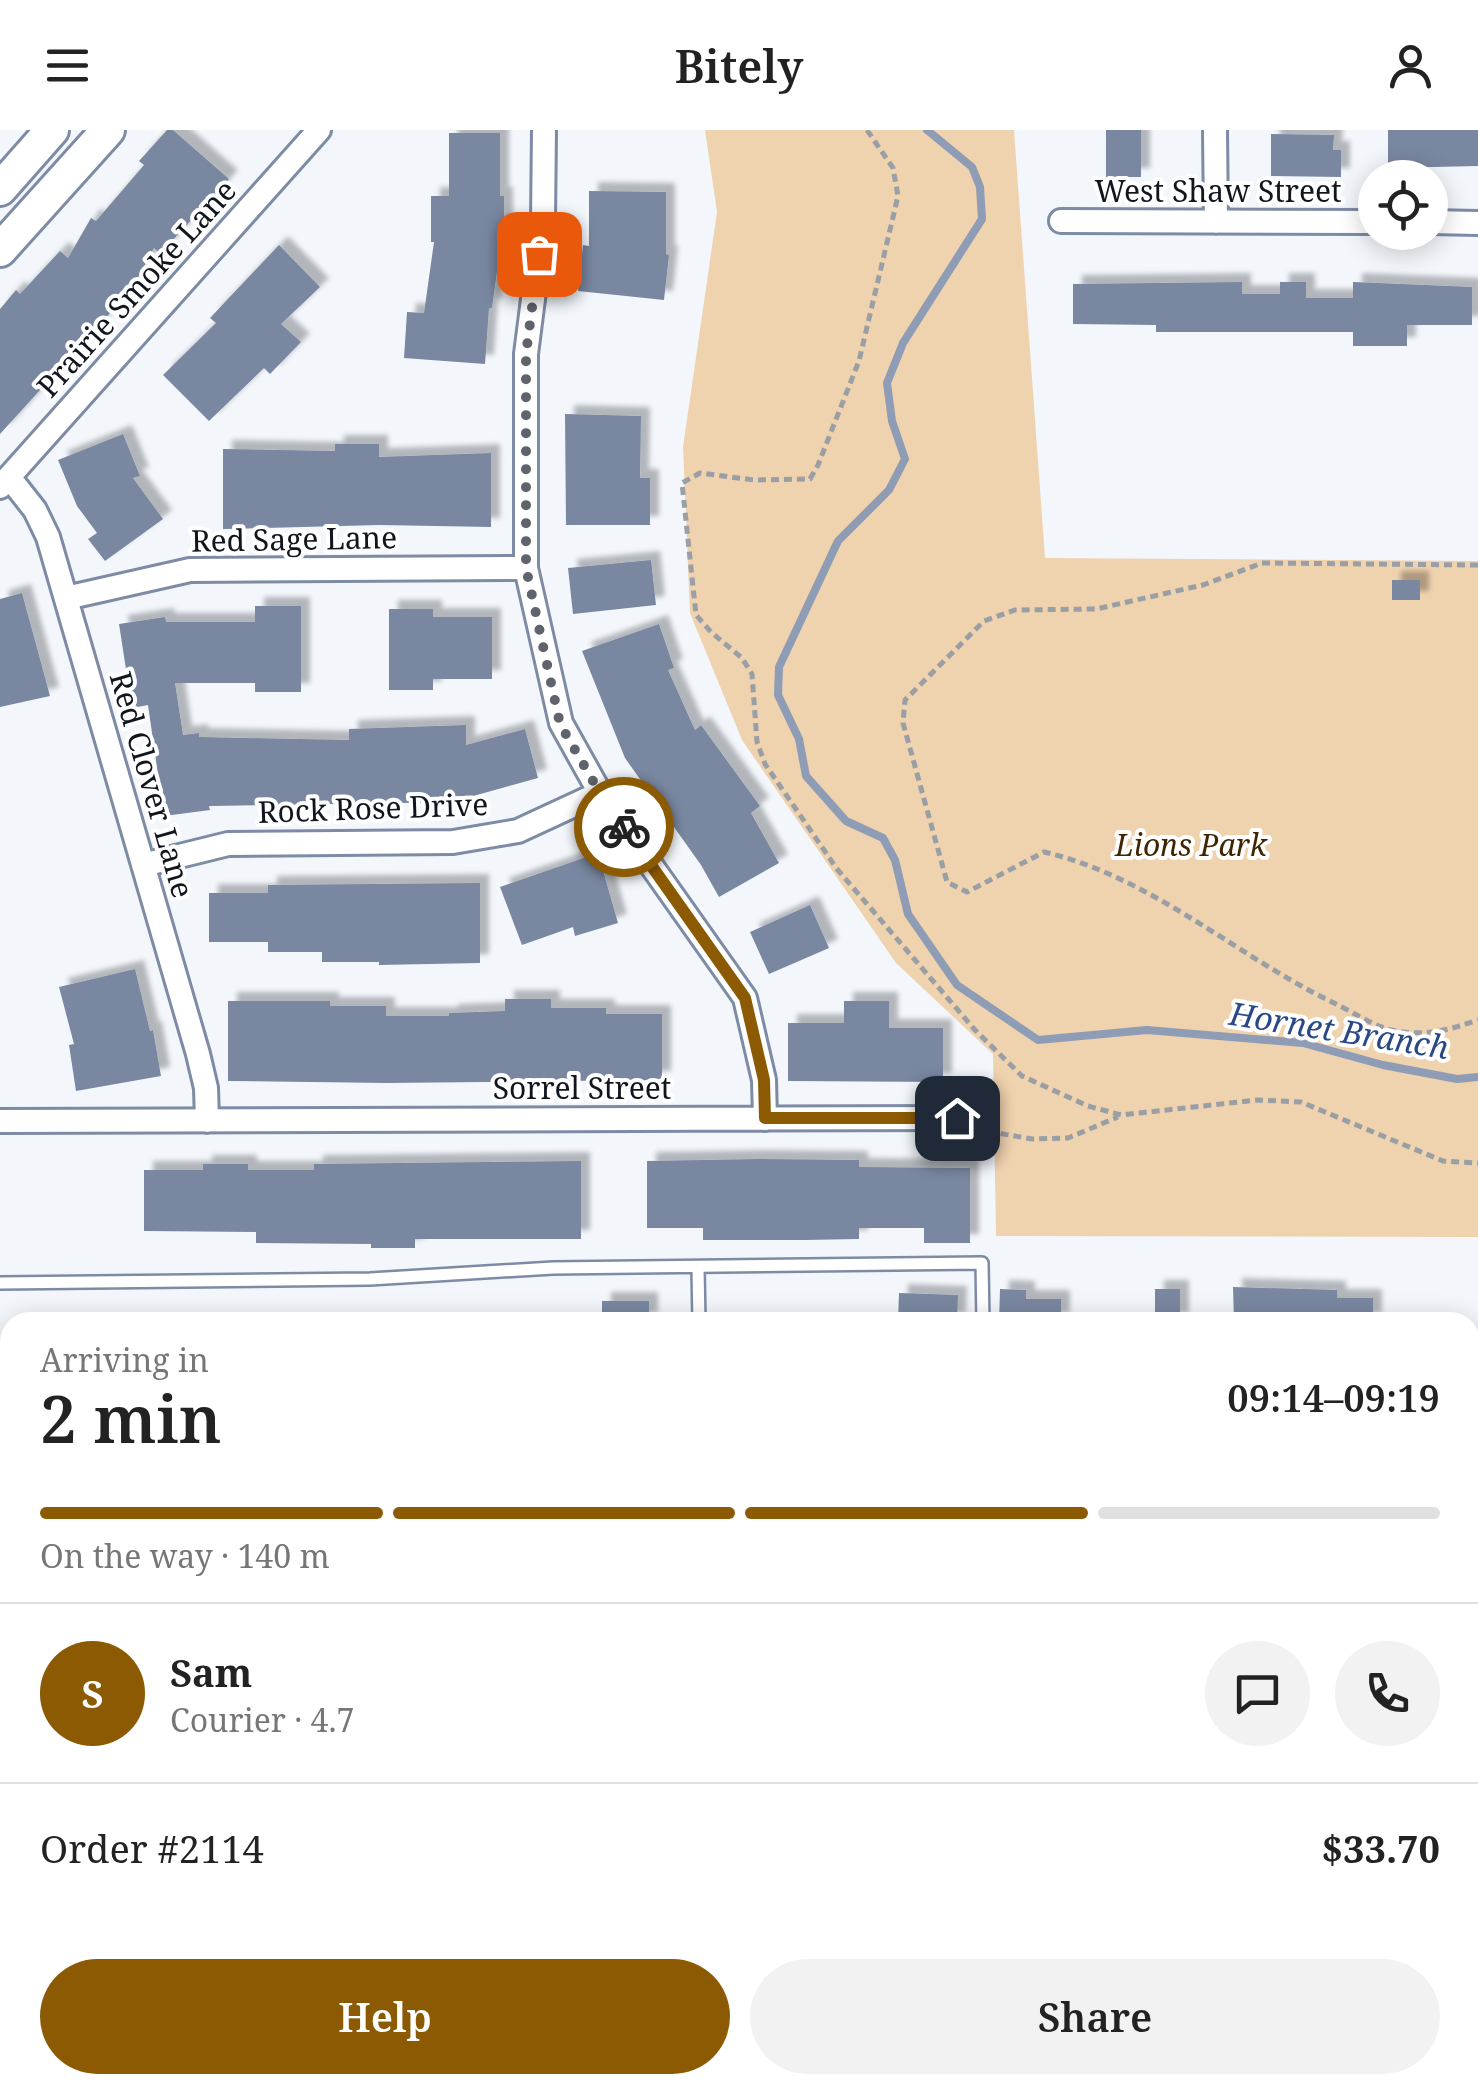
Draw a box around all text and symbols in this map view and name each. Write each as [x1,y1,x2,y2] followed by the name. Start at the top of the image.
[675,35,803,96] text: Bitely
[40,38,95,93] icon: menu
[1383,38,1438,93] icon: person
[1358,160,1448,250] map controls
[1358,160,1448,250] button: locate
[27,170,245,406] street label: Prairie Smoke Lane
[1094,170,1342,211] street label: West Shaw Street
[497,212,582,297] pin
[512,227,567,282] icon: bag
[191,516,397,561] street label: Red Sage Lane
[101,667,204,902] street label: Red Clover Lane
[574,777,674,877] courier
[257,783,489,832] street label: Rock Rose Drive
[597,800,652,855] icon: bike
[1114,824,1268,865] park label: Lions Park
[1226,991,1452,1068] water label: Hornet Branch
[493,1067,671,1108] street label: Sorrel Street
[915,1076,1000,1161] pin
[930,1091,985,1146] icon: home
[40,1338,209,1381] text: Arriving in
[1227,1371,1440,1423] text: 09:14–09:19
[40,1374,222,1462] text: 2 min
[40,1534,330,1577] text: On the way · 140 m
[1205,1641,1310,1746] button: chat
[1335,1641,1440,1746] button: phone
[170,1646,252,1698] text: Sam
[81,1667,104,1719] text: S
[170,1698,354,1741] text: Courier · 4.7
[40,1822,264,1874] text: Order #2114
[1321,1822,1440,1874] text: $33.70
[40,1959,730,2074] button: Help
[750,1959,1440,2074] button: Share

